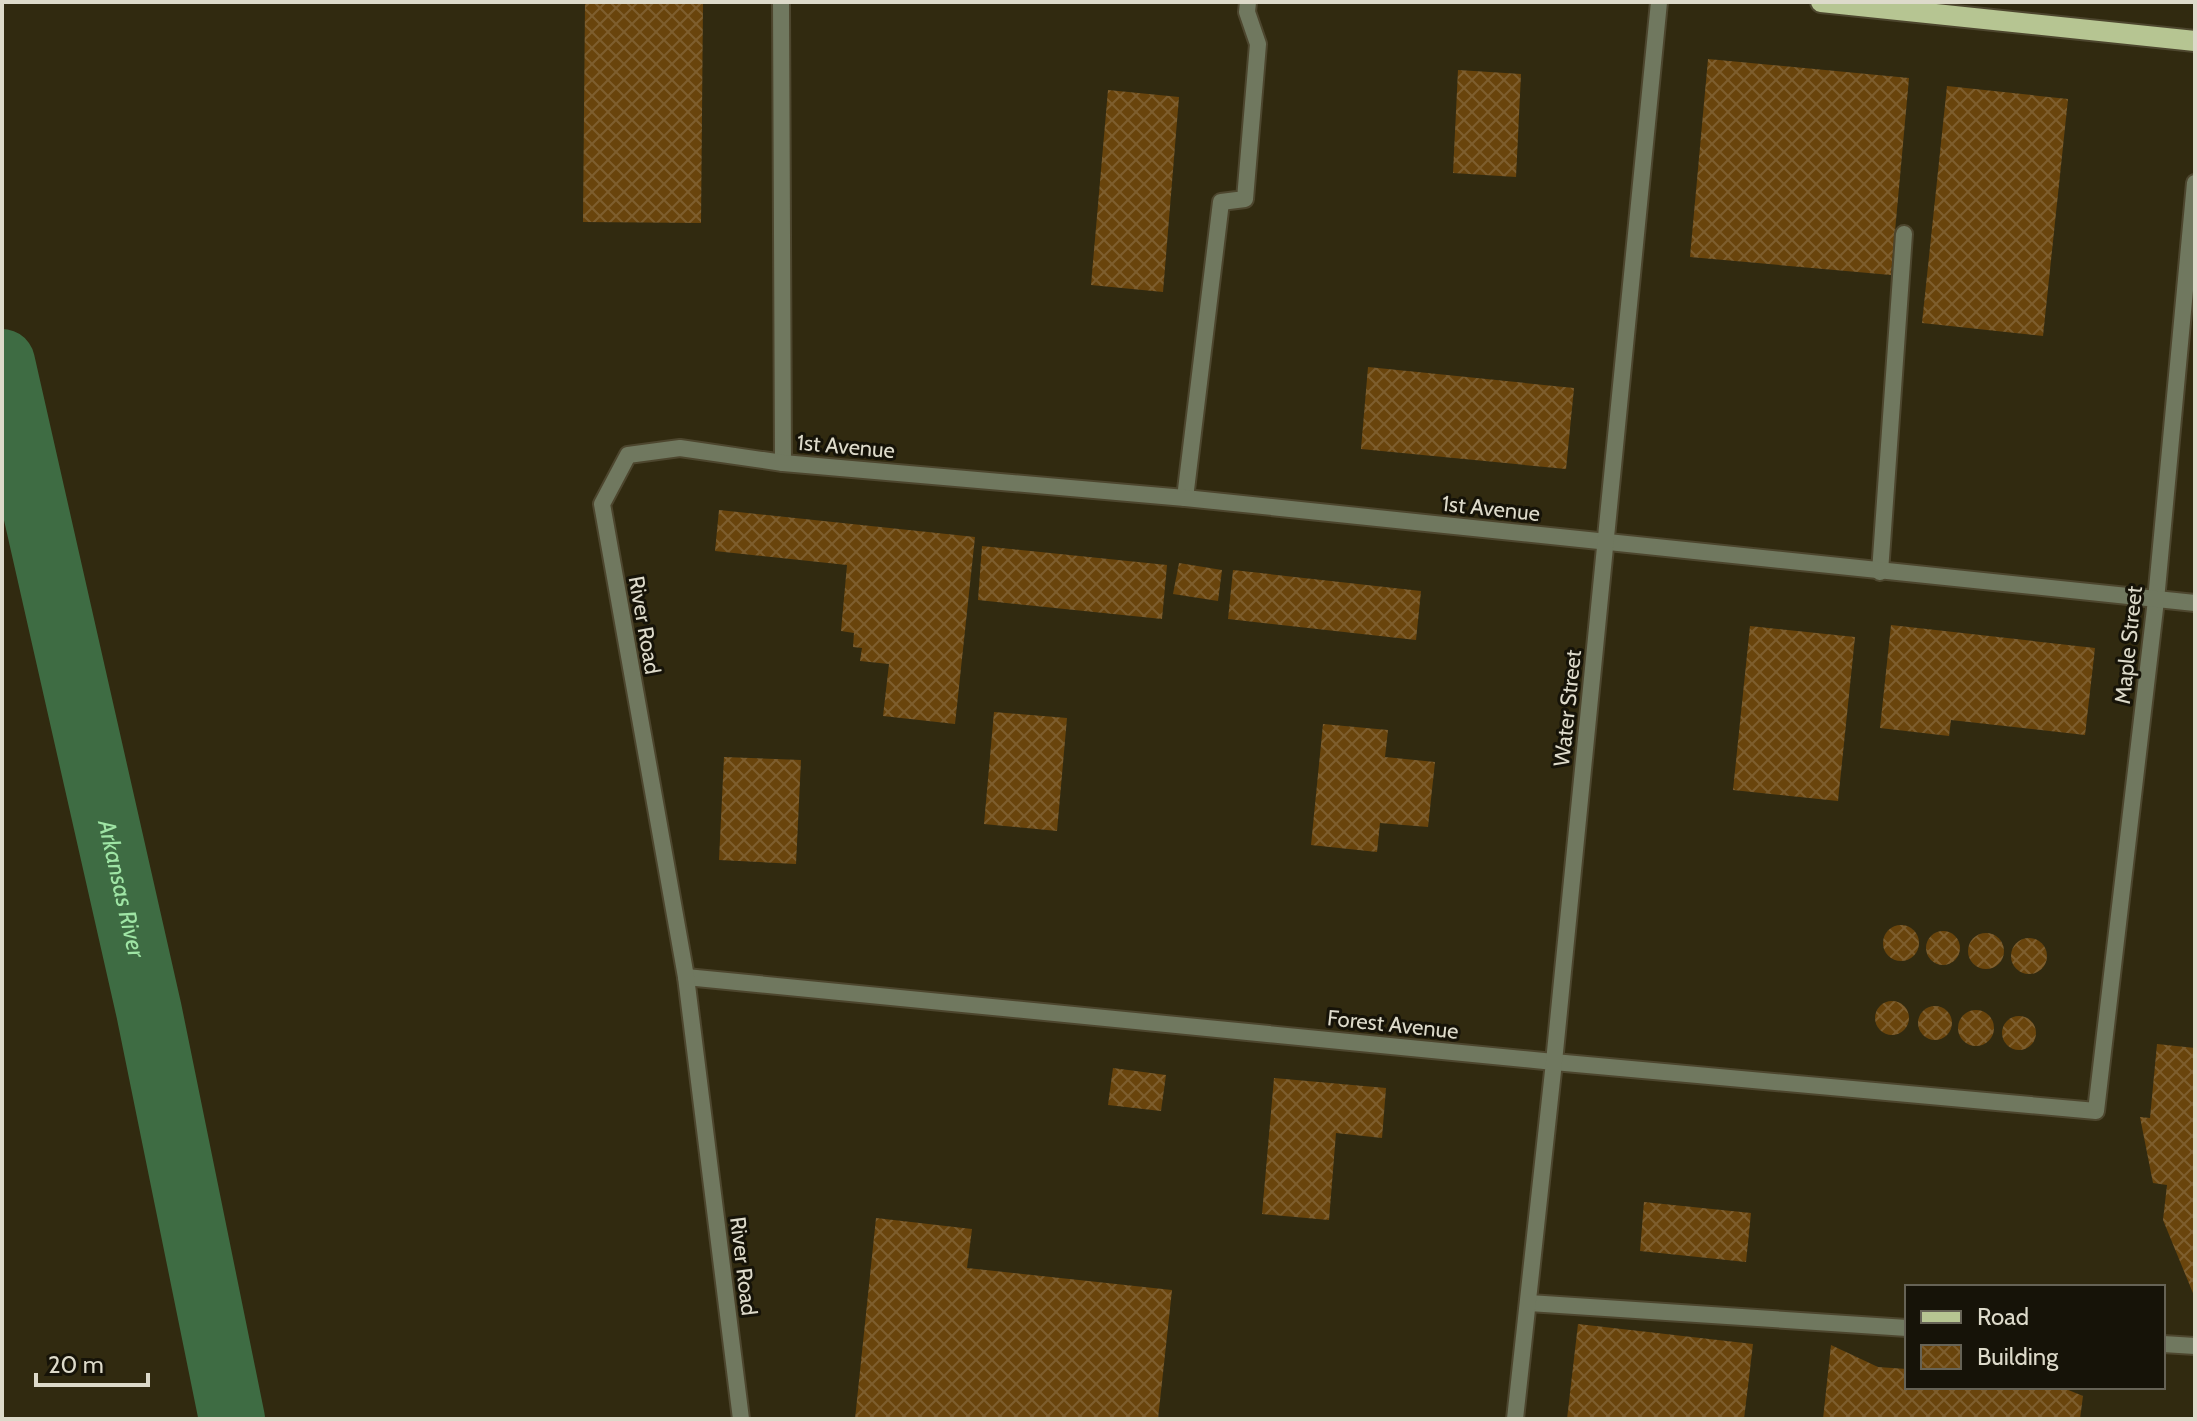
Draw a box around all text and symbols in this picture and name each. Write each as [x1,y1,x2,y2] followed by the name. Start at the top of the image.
[796,429,896,464] street label: 1st Avenue
[1441,490,1541,527] street label: 1st Avenue
[623,574,666,676] street label: River Road
[2109,584,2148,705] street label: Maple Street
[1548,648,1587,768] street label: Water Street
[92,816,152,962] water label: Arkansas River
[1326,1004,1460,1045] street label: Forest Avenue
[724,1215,763,1317] street label: River Road
[1905,1285,2165,1389] legend
[1977,1302,2029,1331] text: Road
[36,1337,148,1387] scale bar
[1977,1342,2059,1371] text: Building
[48,1350,104,1379] text: 20 m

